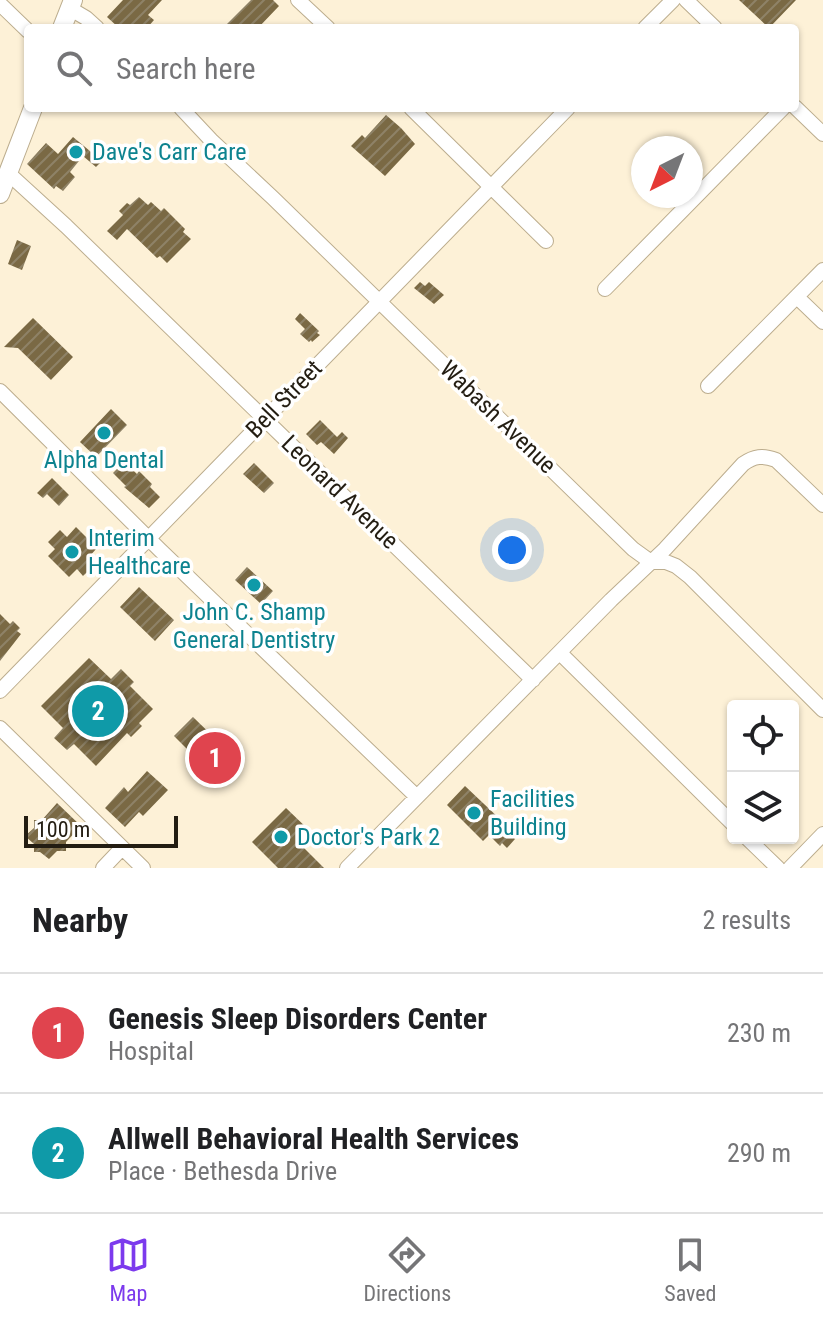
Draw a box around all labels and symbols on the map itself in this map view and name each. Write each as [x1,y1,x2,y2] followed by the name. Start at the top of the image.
[631,136,703,208] north arrow
[92,138,247,166] place label: Dave's Carr Care
[67,143,85,161] marker: Dave's Carr Care
[240,354,328,444] street label: Bell Street
[434,355,562,479] street label: Wabash Avenue
[95,424,113,442] marker: Alpha Dental
[276,429,404,555] street label: Leonard Avenue
[44,446,164,474] place label: Alpha Dental
[88,524,191,580] place label: Interim Healthcare
[492,530,532,570] your location
[63,543,81,561] marker: Interim Healthcare
[245,576,263,594] marker: John C. Shamp General Dentistry
[173,598,335,654] place label: John C. Shamp General Dentistry
[72,681,124,741] pin: 2
[189,728,241,788] pin: 1
[490,785,575,841] place label: Facilities Building
[465,804,483,822] marker: Facilities Building
[24,812,178,848] scale bar
[297,823,440,851] place label: Doctor's Park 2
[272,828,290,846] marker: Doctor's Park 2

